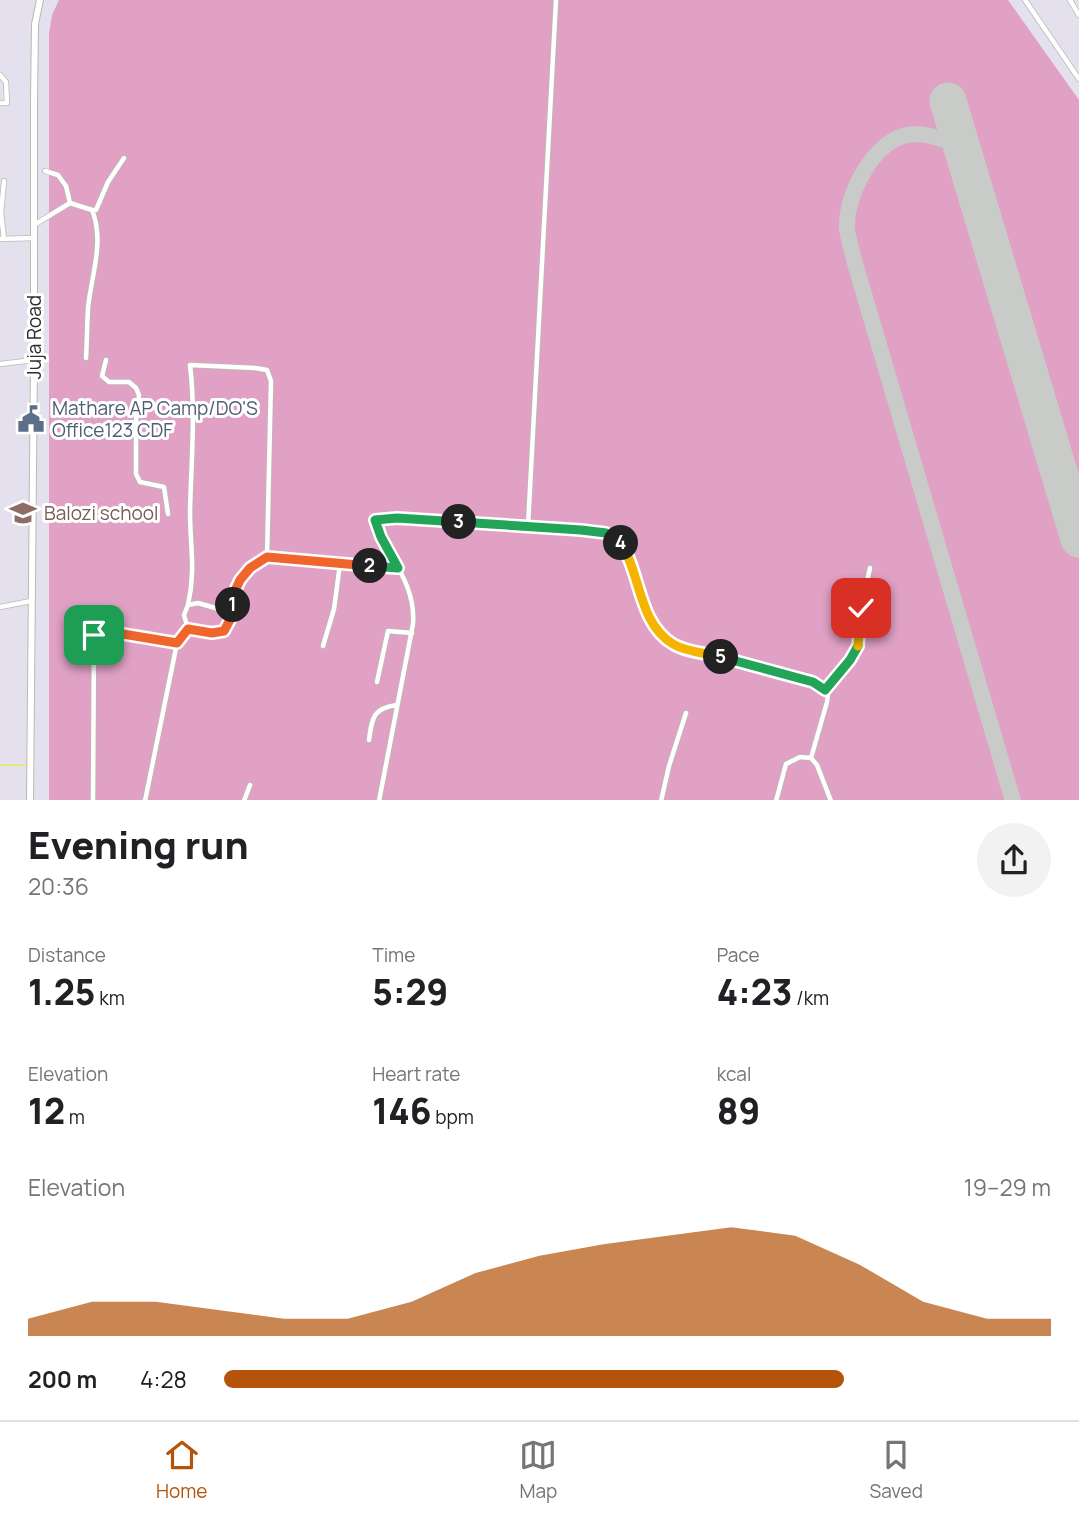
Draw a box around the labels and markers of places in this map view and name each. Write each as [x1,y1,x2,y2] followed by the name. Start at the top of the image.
[52,395,258,443] place label: Mathare AP Camp/DO'S Office123 CDF
[16,404,46,434] public building icon: Mathare AP Camp/DO'S Office123 CDF
[8,498,38,528] school or university icon: Balozi school
[44,500,159,526] place label: Balozi school
[442,504,476,540] pin: 3
[604,526,638,560] pin: 4
[352,548,388,584] pin: 2
[831,578,891,638] pin
[216,588,250,622] pin: 1
[64,605,124,665] pin
[704,640,738,674] pin: 5

